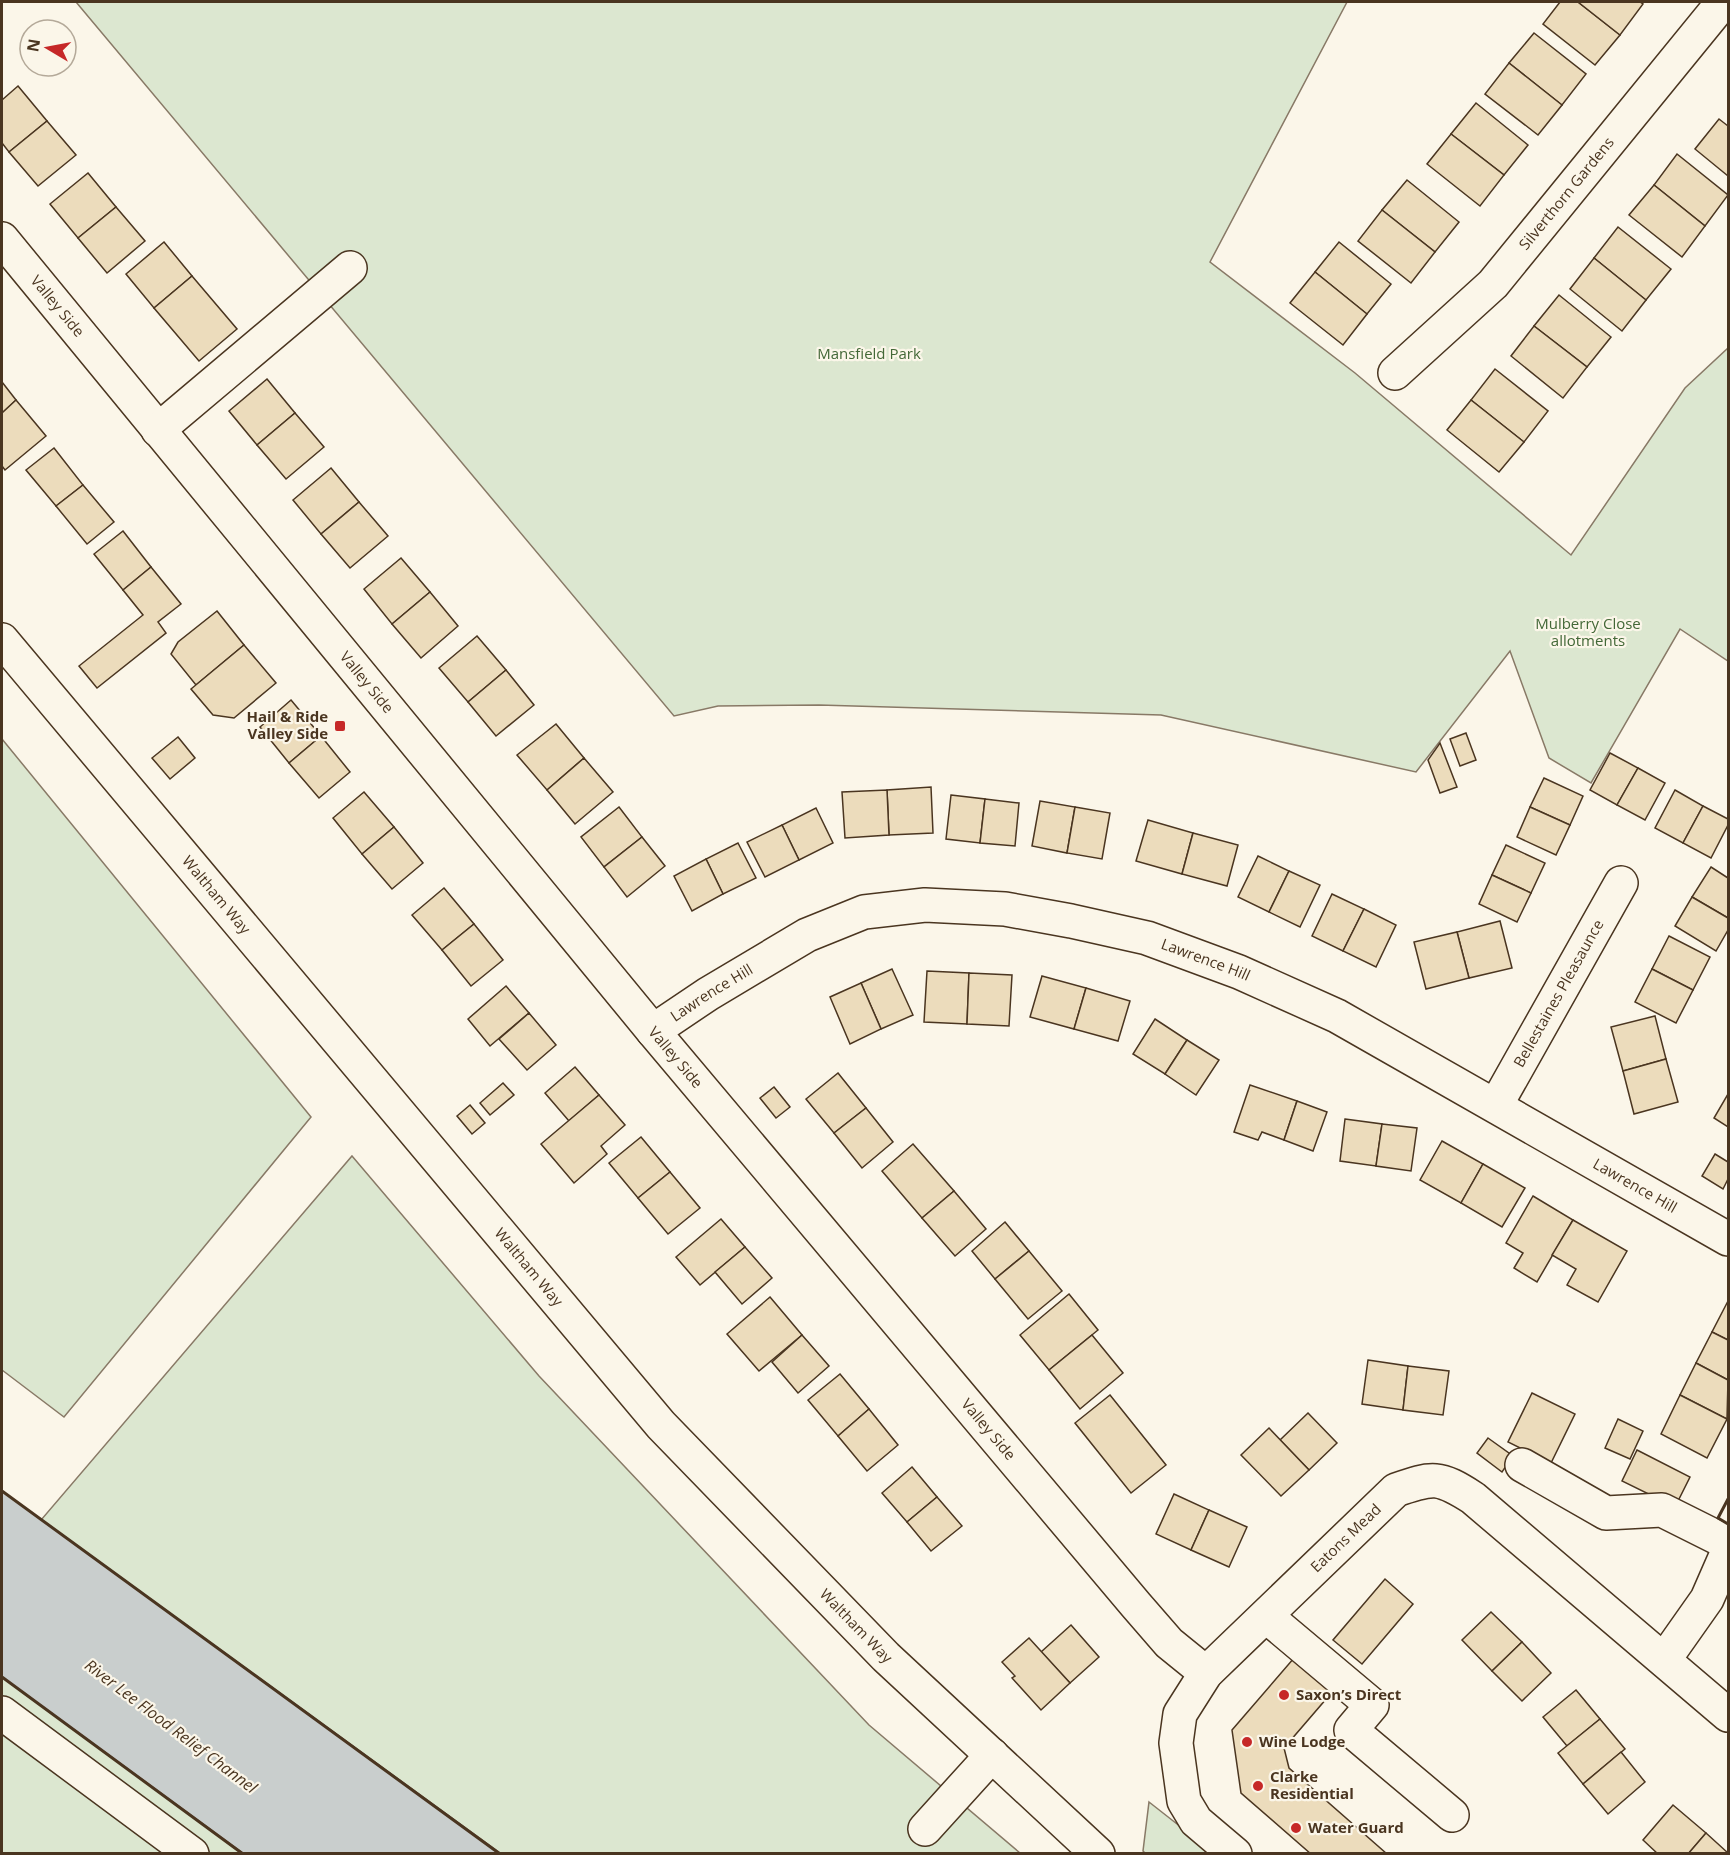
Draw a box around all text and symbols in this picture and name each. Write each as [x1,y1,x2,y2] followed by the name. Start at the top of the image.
[18,18,78,78] north arrow
[21,37,45,54] text: N
[1514,132,1618,254] street label: Silverthorn Gardens
[27,270,89,341] street label: Valley Side
[817,343,921,363] park label: Mansfield Park
[1535,613,1641,650] park label: Mulberry Close allotments
[336,647,399,717] street label: Valley Side
[246,706,328,743] place label: Hail & Ride Valley Side
[333,719,347,733] marker: Hail & Ride Valley Side
[178,851,256,938] street label: Waltham Way
[1508,915,1608,1070] street label: Bellestaines Pleasaunce
[1159,933,1254,985] street label: Lawrence Hill
[666,959,756,1026] street label: Lawrence Hill
[645,1022,708,1092] street label: Valley Side
[1590,1153,1681,1217] street label: Lawrence Hill
[491,1223,568,1310] street label: Waltham Way
[957,1394,1021,1464] street label: Valley Side
[1306,1499,1385,1576] street label: Eatons Mead
[816,1584,898,1667] street label: Waltham Way
[80,1654,262,1799] water label: River Lee Flood Relief Channel
[1296,1684,1402,1704] place label: Saxon’s Direct
[1277,1688,1291,1702] marker: Saxon’s Direct
[1259,1731,1345,1751] place label: Wine Lodge
[1240,1735,1254,1749] marker: Wine Lodge
[1270,1766,1354,1803] place label: Clarke Residential
[1251,1779,1265,1793] marker: Clarke Residential
[1308,1817,1404,1837] place label: Water Guard
[1289,1821,1303,1835] marker: Water Guard

